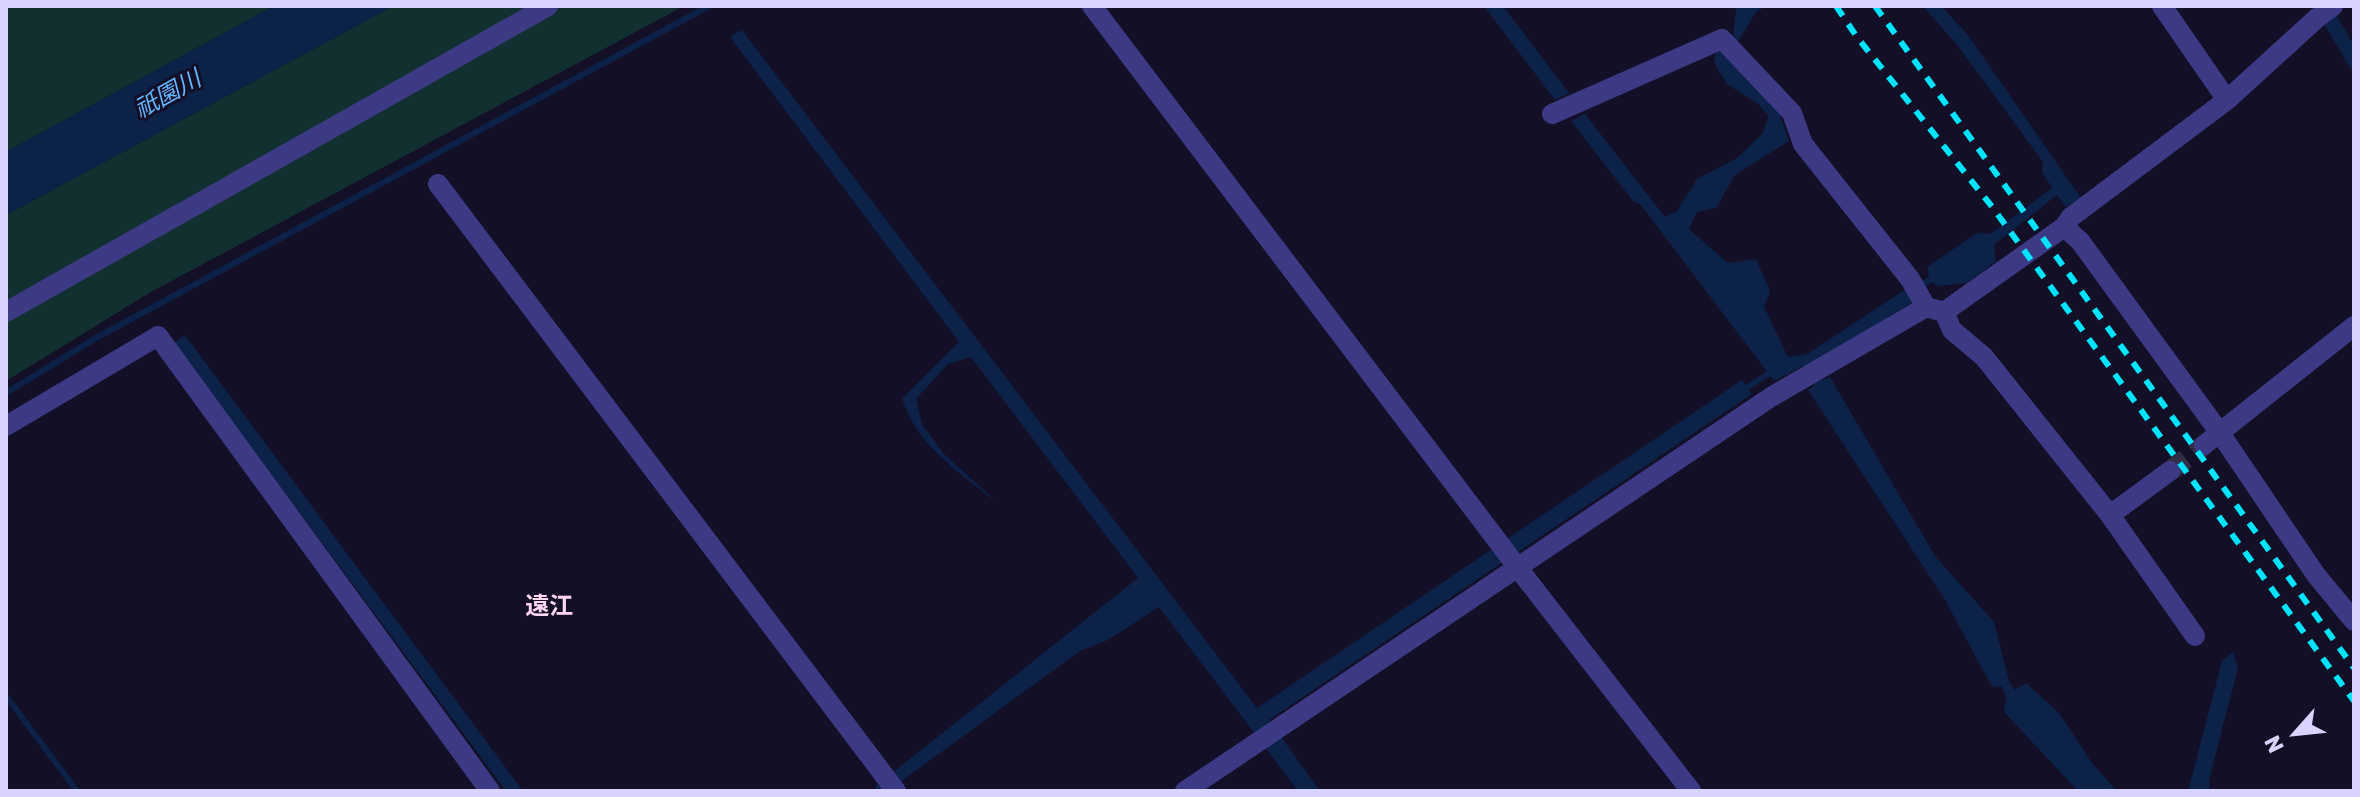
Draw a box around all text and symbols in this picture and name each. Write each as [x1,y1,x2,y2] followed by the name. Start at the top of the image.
[130,65,206,125] water label: 祇園川
[525,593,573,621] district label: 遠江
[2256,693,2336,773] north arrow
[2259,731,2290,757] text: N

